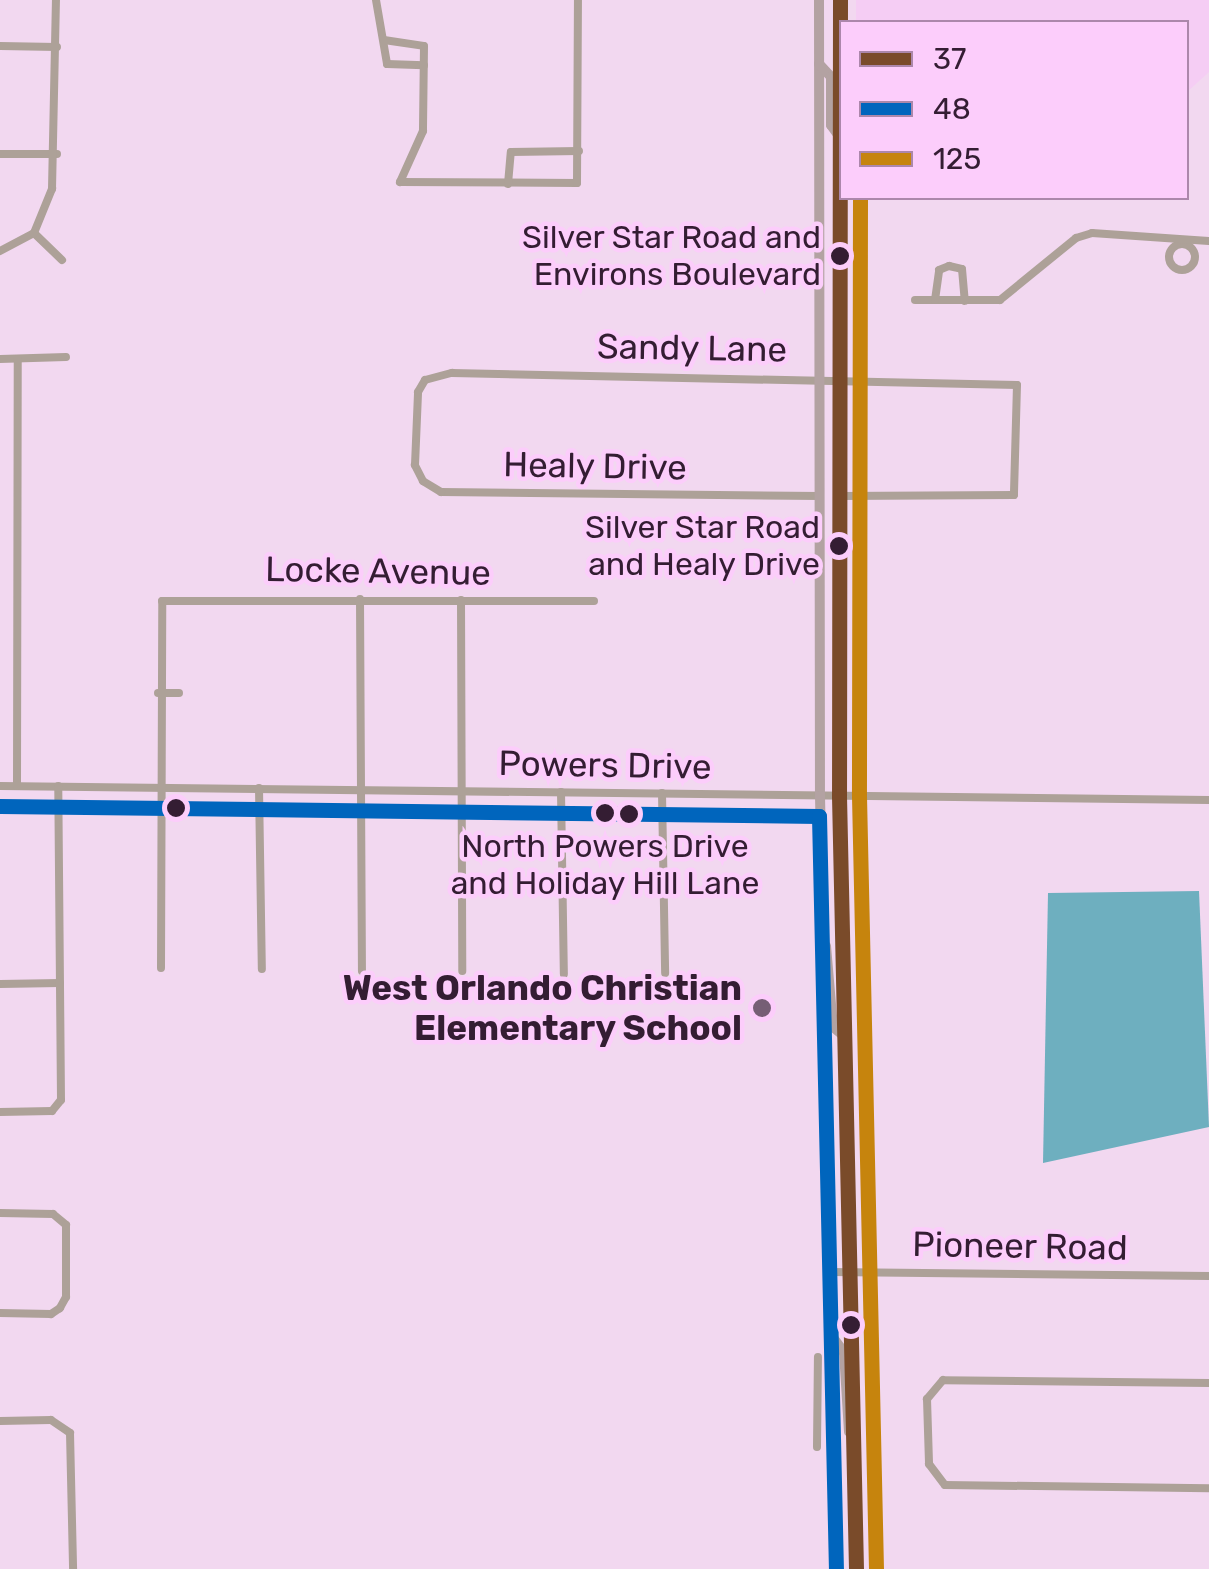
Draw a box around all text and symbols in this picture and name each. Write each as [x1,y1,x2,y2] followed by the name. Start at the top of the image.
[839,20,1189,200] legend
[933,41,966,77] text: 37
[933,91,971,127] text: 48
[933,141,981,177] text: 125
[521,219,821,294] place label: Silver Star Road and Environs Boulevard
[830,246,850,266] marker: Silver Star Road and Environs Boulevard
[596,325,788,371] street label: Sandy Lane
[502,443,688,489] street label: Healy Drive
[584,509,820,584] place label: Silver Star Road and Healy Drive
[829,536,849,556] marker: Silver Star Road and Healy Drive
[264,548,492,594] street label: Locke Avenue
[498,742,712,788] street label: Powers Drive
[166,798,186,818] unlabelled marker
[595,803,615,823] marker: North Powers Drive and Holiday Hill Lane
[619,804,639,824] unlabelled marker
[450,828,760,903] place label: North Powers Drive and Holiday Hill Lane
[343,967,742,1049] place label: West Orlando Christian Elementary School
[751,997,773,1019] marker: West Orlando Christian Elementary School
[912,1223,1128,1269] street label: Pioneer Road
[841,1315,861,1335] unlabelled marker

